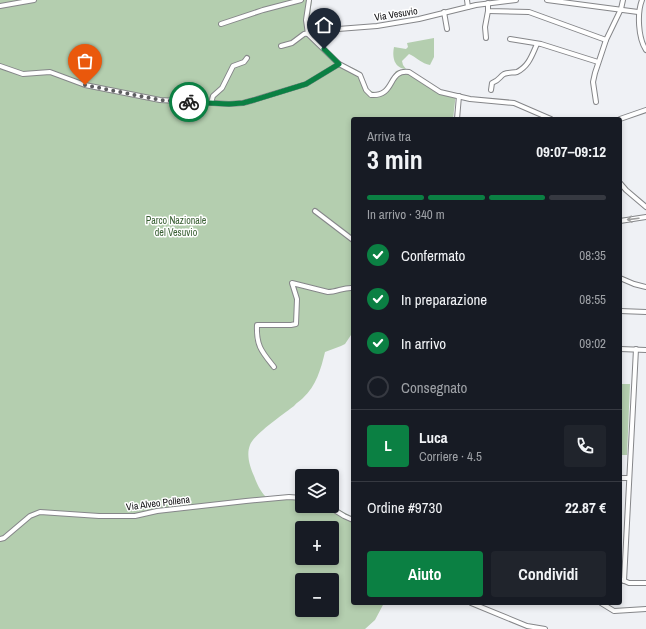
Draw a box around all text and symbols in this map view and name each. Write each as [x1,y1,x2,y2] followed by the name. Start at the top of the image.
[373,4,419,24] street label: Via Vesuvio
[307,8,341,49] pin
[313,14,335,36] icon: home
[68,44,102,85] pin
[74,50,96,72] icon: bag
[169,82,209,122] courier
[178,91,200,113] icon: bike
[367,128,411,145] text: Arriva tra
[536,141,606,162] text: 09:07–09:12
[367,142,423,177] text: 3 min
[367,206,445,223] text: In arrivo · 340 m
[146,214,207,239] park label: Parco Nazionale del Vesuvio
[627,215,640,223] one-way arrow
[367,244,389,266] icon: check
[401,245,465,266] text: Confermato
[579,247,606,264] text: 08:35
[367,288,389,310] icon: check
[401,289,487,310] text: In preparazione
[579,291,606,308] text: 08:55
[367,332,389,354] icon: check
[401,333,446,354] text: In arrivo
[579,335,606,352] text: 09:02
[401,377,467,398] text: Consegnato
[564,425,606,467] button: phone
[419,427,448,448] text: Luca
[384,435,392,456] text: L
[419,448,482,465] text: Corriere · 4.5
[295,469,339,617] map controls
[295,469,339,513] button: layers
[125,493,191,513] street label: Via Alveo Pollena
[367,497,442,518] text: Ordine #9730
[565,497,606,518] text: 22.87 €
[295,521,339,565] button: +
[367,551,483,597] button: Aiuto
[491,551,606,597] button: Condividi
[295,573,339,617] button: −

